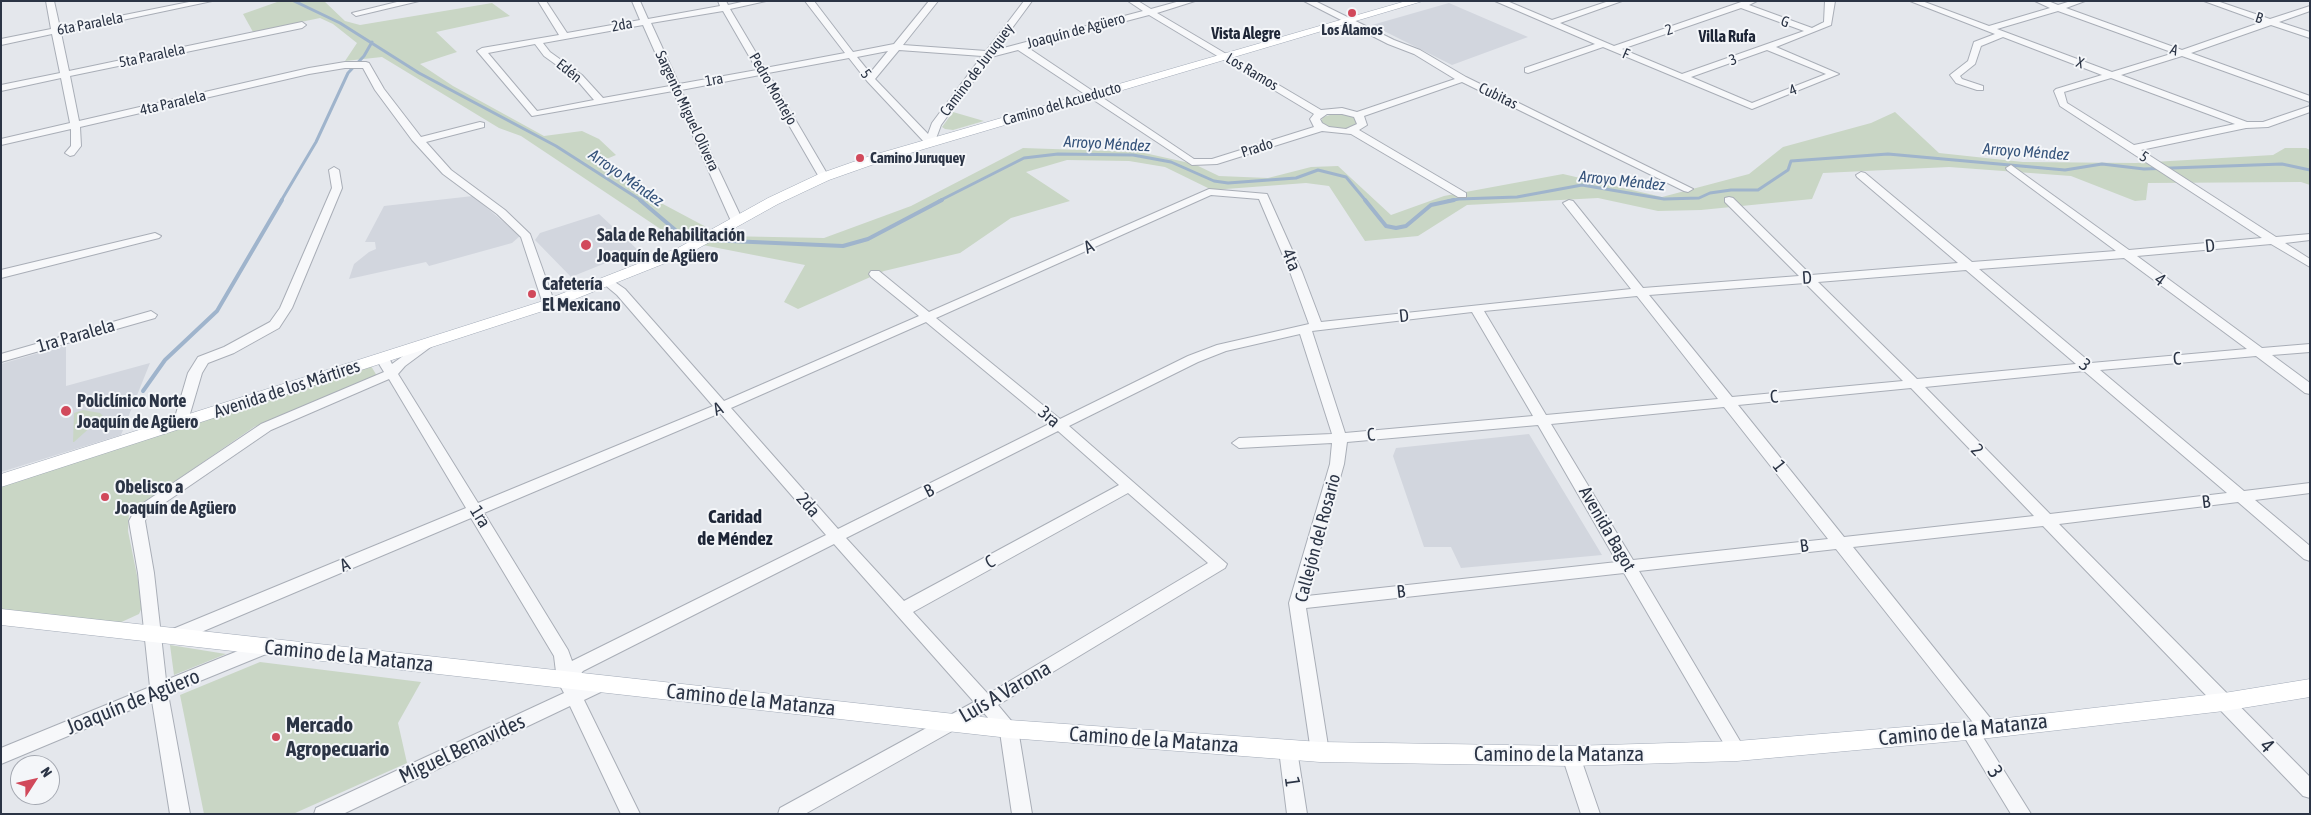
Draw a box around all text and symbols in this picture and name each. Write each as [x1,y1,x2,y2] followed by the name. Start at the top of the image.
[1346,7,1358,19] marker: Los Álamos
[2253,8,2265,28] street label: B
[55,9,125,39] street label: 6ta Paralela
[1025,9,1127,53] street label: Joaquín de Agüero
[1778,12,1792,32] street label: G
[610,14,634,36] street label: 2da
[936,20,1018,120] street label: Camino de Juruquey
[1663,20,1675,40] street label: 2
[1321,21,1383,39] place label: Los Álamos
[1211,24,1281,44] district label: Vista Alegre
[1698,27,1756,47] district label: Villa Rufa
[117,40,187,72] street label: 5ta Paralela
[2167,40,2181,60] street label: A
[1620,45,1632,63] street label: F
[651,48,723,174] street label: Sargento Miguel Olivera
[1223,49,1281,95] street label: Los Ramos
[745,50,801,128] street label: Pedro Montejo
[1727,50,1739,70] street label: 3
[2074,53,2086,73] street label: X
[553,55,585,87] street label: Edén
[857,66,875,82] street label: 5
[704,70,724,90] street label: 1ra
[1001,78,1123,130] street label: Camino del Acueducto
[1476,79,1520,113] street label: Cubitas
[1786,80,1800,100] street label: 4
[138,87,208,119] street label: 4ta Paralela
[1063,132,1151,156] water label: Arroyo Méndez
[1239,134,1275,162] street label: Prado
[1982,139,2070,165] water label: Arroyo Méndez
[585,145,667,211] water label: Arroyo Méndez
[2136,148,2152,166] street label: 5
[870,149,965,167] place label: Camino Juruquey
[854,152,866,164] marker: Camino Juruquey
[1578,167,1666,195] water label: Arroyo Méndez
[597,224,745,266] place label: Sala de Rehabilitación Joaquín de Agüero
[1081,235,1097,259] street label: A
[2204,235,2216,257] street label: D
[579,238,593,252] marker: Sala de Rehabilitación Joaquín de Agüero
[1277,246,1305,274] street label: 4ta
[1801,267,1813,289] street label: D
[2150,269,2170,291] street label: 4
[542,273,621,316] place label: Cafetería El Mexicano
[526,288,538,300] marker: Cafetería El Mexicano
[1398,305,1410,327] street label: D
[34,315,118,357] street label: 1ra Paralela
[2172,348,2182,370] street label: C
[2075,354,2095,376] street label: 3
[211,355,363,423] street label: Avenida de los Mártires
[1769,386,1779,408] street label: C
[77,390,199,432] place label: Policlínico Norte Joaquín de Agüero
[710,397,726,421] street label: A
[1034,402,1064,432] street label: 3ra
[59,404,73,418] marker: Policlínico Norte Joaquín de Agüero
[1366,424,1376,446] street label: C
[1966,439,1988,461] street label: 2
[1768,456,1790,476] street label: 1
[1291,472,1345,604] street label: Callejón del Rosario
[115,476,237,518] place label: Obelisco a Joaquín de Agüero
[920,479,938,503] street label: B
[1574,483,1640,575] street label: Avenida Bagot
[792,488,824,522] street label: 2da
[99,491,111,503] marker: Obelisco a Joaquín de Agüero
[2200,491,2212,513] street label: B
[465,502,495,532] street label: 1ra
[697,506,773,550] district label: Caridad de Méndez
[1798,535,1810,557] street label: B
[981,551,999,573] street label: C
[337,553,353,577] street label: A
[1396,581,1406,603] street label: B
[263,635,435,677] street label: Camino de la Matanza
[955,656,1055,728] street label: Luís A Varona
[63,664,203,740] street label: Joaquín de Agüero
[665,679,837,721] street label: Camino de la Matanza
[395,709,529,789] street label: Miguel Benavides
[1877,709,2049,751] street label: Camino de la Matanza
[286,712,389,762] place label: Mercado Agropecuario
[1068,722,1240,758] street label: Camino de la Matanza
[270,731,282,743] marker: Mercado Agropecuario
[2255,734,2279,758] street label: 4
[1474,741,1644,767] street label: Camino de la Matanza
[10,755,60,805] north arrow
[1982,761,2008,783] street label: 3
[38,764,55,780] text: N
[1279,775,1305,789] street label: 1

